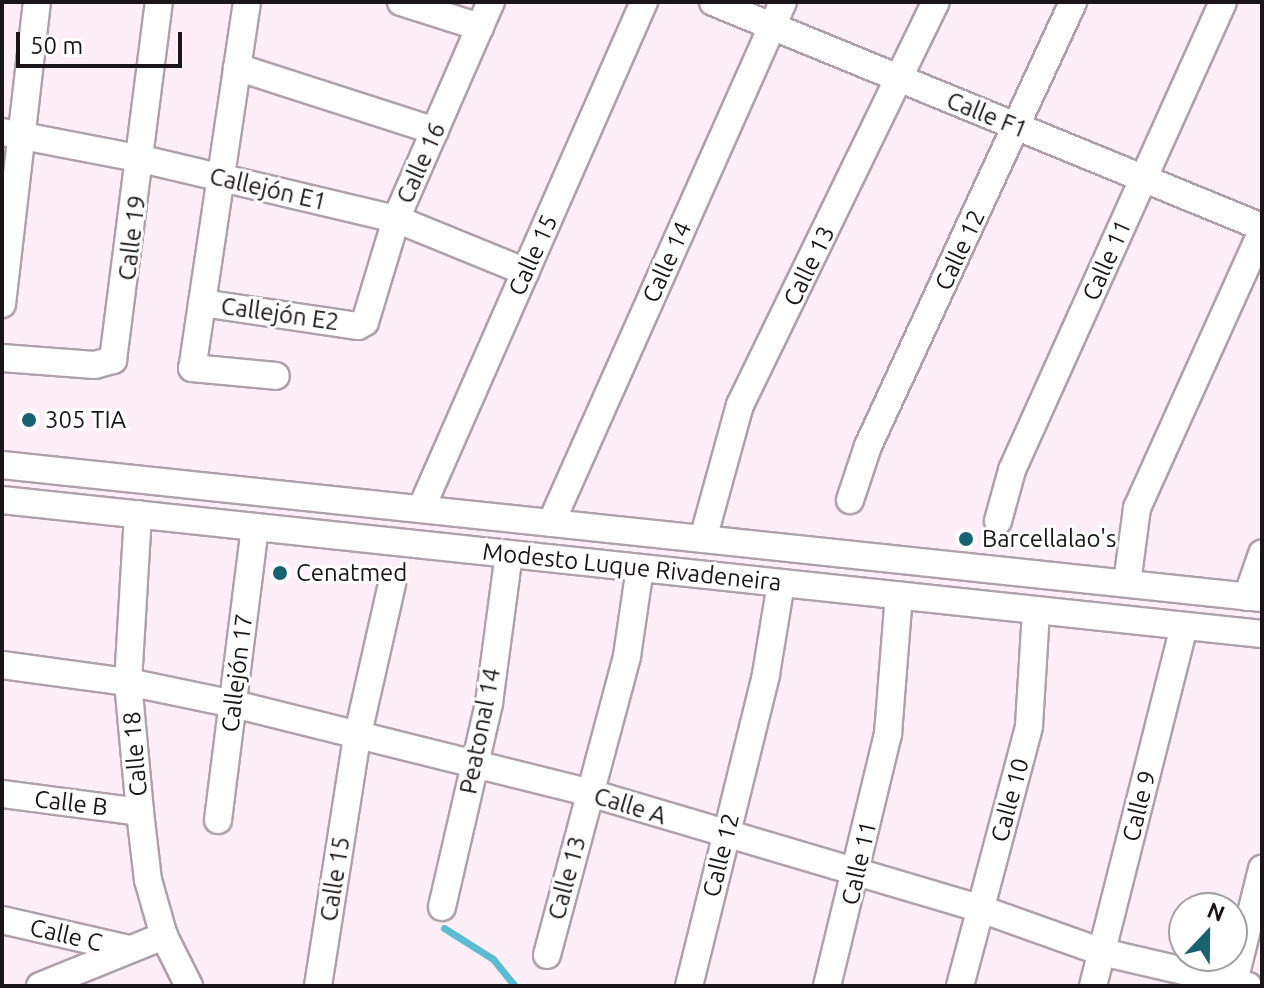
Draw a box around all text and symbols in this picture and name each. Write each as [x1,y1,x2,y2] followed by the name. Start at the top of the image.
[20,16,186,66] scale bar
[30,32,83,59] text: 50 m
[942,86,1032,144] street label: Calle F1
[390,118,452,208] street label: Calle 16
[207,162,329,216] street label: Callejón E1
[112,194,152,282] street label: Calle 19
[929,205,991,295] street label: Calle 12
[502,210,564,300] street label: Calle 15
[1076,215,1138,305] street label: Calle 11
[636,217,698,307] street label: Calle 14
[777,221,841,311] street label: Calle 13
[219,291,341,337] street label: Callejón E2
[45,406,126,434] place label: 305 TIA
[20,411,38,429] marker: 305 TIA
[982,525,1116,553] place label: Barcellalao's
[957,530,975,548] marker: Barcellalao's
[481,537,783,597] street label: Modesto Luque Rivadeneira
[296,559,407,587] place label: Cenatmed
[271,564,289,582] marker: Cenatmed
[215,612,259,734] street label: Callejón 17
[454,666,506,796] street label: Peatonal 14
[117,710,153,798] street label: Calle 18
[985,755,1035,845] street label: Calle 10
[1116,768,1162,844] street label: Calle 9
[590,781,670,831] street label: Calle A
[33,784,109,822] street label: Calle B
[697,810,745,900] street label: Calle 12
[835,818,883,908] street label: Calle 11
[542,833,592,923] street label: Calle 13
[314,835,356,923] street label: Calle 15
[1168,892,1248,972] north arrow
[1204,896,1229,926] text: N
[27,913,105,957] street label: Calle C

